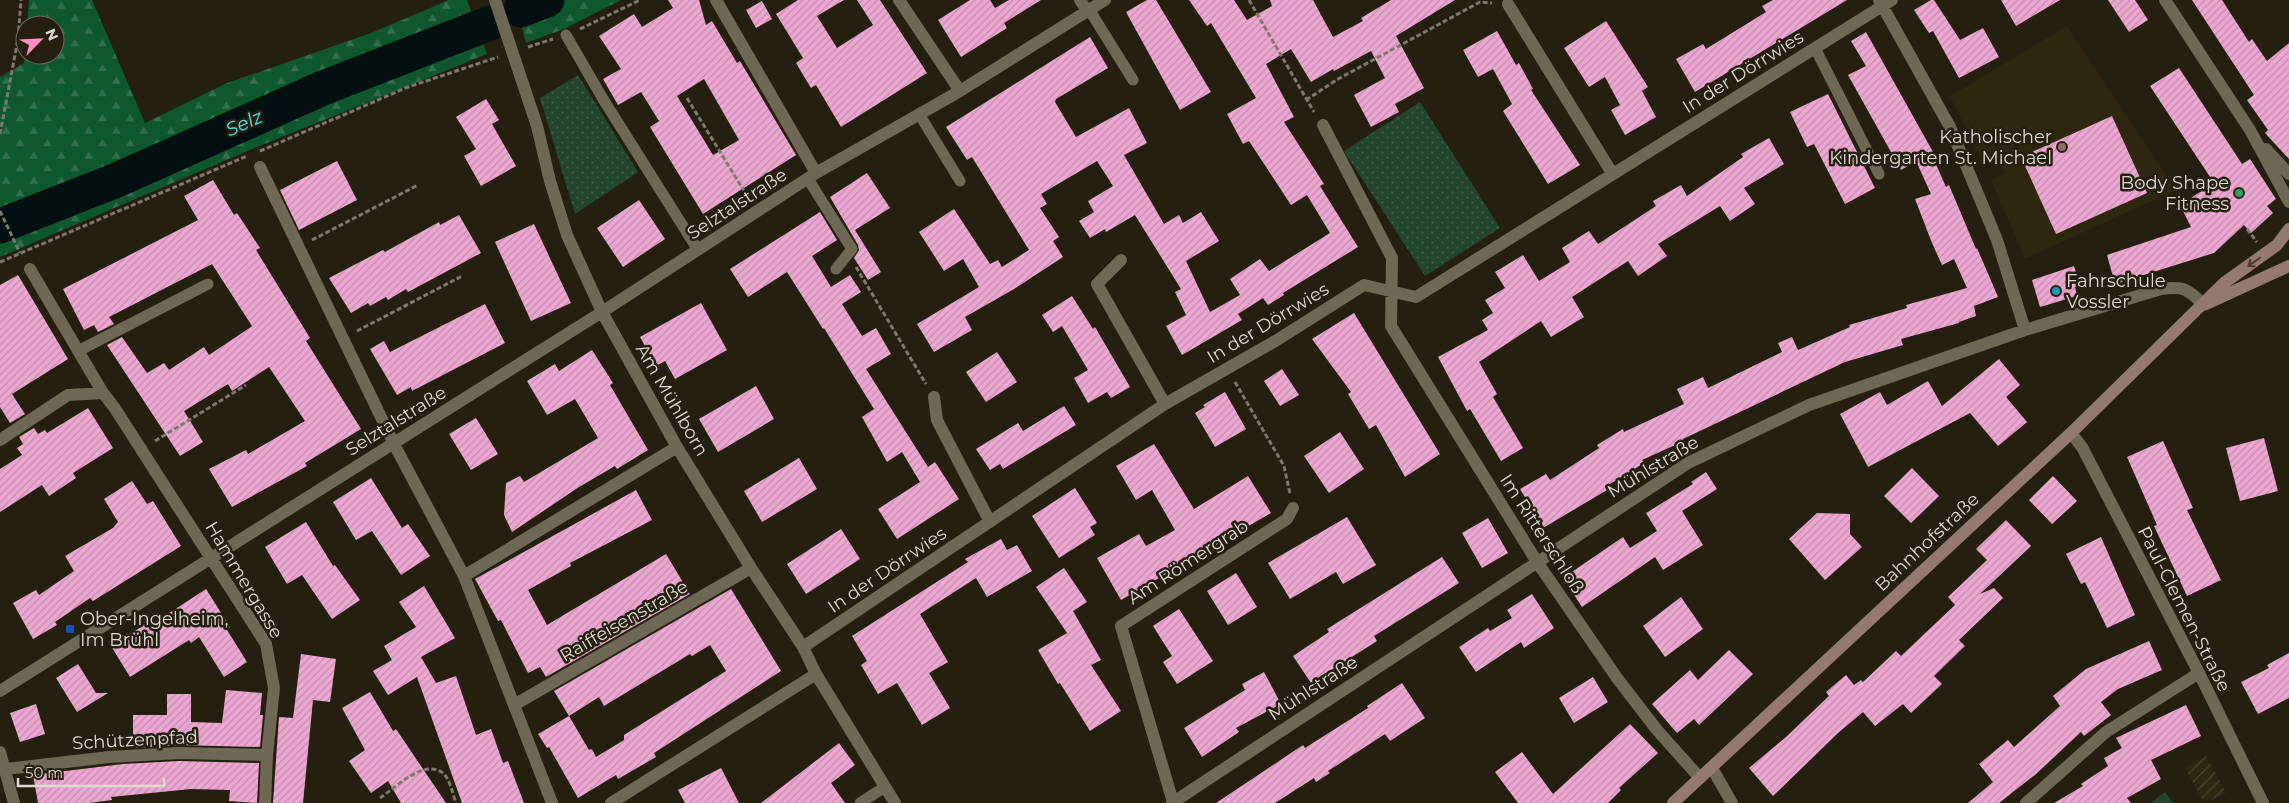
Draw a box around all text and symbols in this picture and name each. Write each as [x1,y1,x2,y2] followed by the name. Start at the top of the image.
[15,15,65,65] north arrow
[41,26,62,44] text: N
[1678,26,1808,118] street label: In der Dörrwies
[222,105,266,141] water label: Selz
[1829,126,2052,169] place label: Katholischer Kindergarten St. Michael
[2056,141,2068,153] marker: Katholischer Kindergarten St. Michael
[683,164,791,244] street label: Selztalstraße
[2121,172,2229,215] place label: Body Shape Fitness
[2233,187,2245,199] marker: Body Shape Fitness
[2247,257,2261,267] one-way arrow
[2066,270,2166,313] place label: Fahrschule Vossler
[1203,278,1333,368] street label: In der Dörrwies
[2050,285,2062,297] marker: Fahrschule Vossler
[631,340,713,460] street label: Am Mühlborn
[342,381,450,461] street label: Selztalstraße
[1603,431,1703,503] street label: Mühlstraße
[1495,470,1589,598] street label: Im Ritterschloß
[1870,488,1984,596] street label: Bahnhofstraße
[1123,515,1253,609] street label: Am Römergrab
[200,517,288,643] street label: Hammergasse
[823,522,951,618] street label: In der Dörrwies
[2133,523,2235,696] street label: Paul-Clemen-Straße
[556,575,692,667] street label: Raiffeisenstraße
[80,608,229,651] place label: Ober-Ingelheim, Im Brühl
[64,623,76,635] marker: Ober-Ingelheim, Im Brühl
[1264,651,1362,725] street label: Mühlstraße
[72,726,198,754] street label: Schützenpfad
[18,756,164,788] scale bar
[25,763,63,782] text: 50 m

